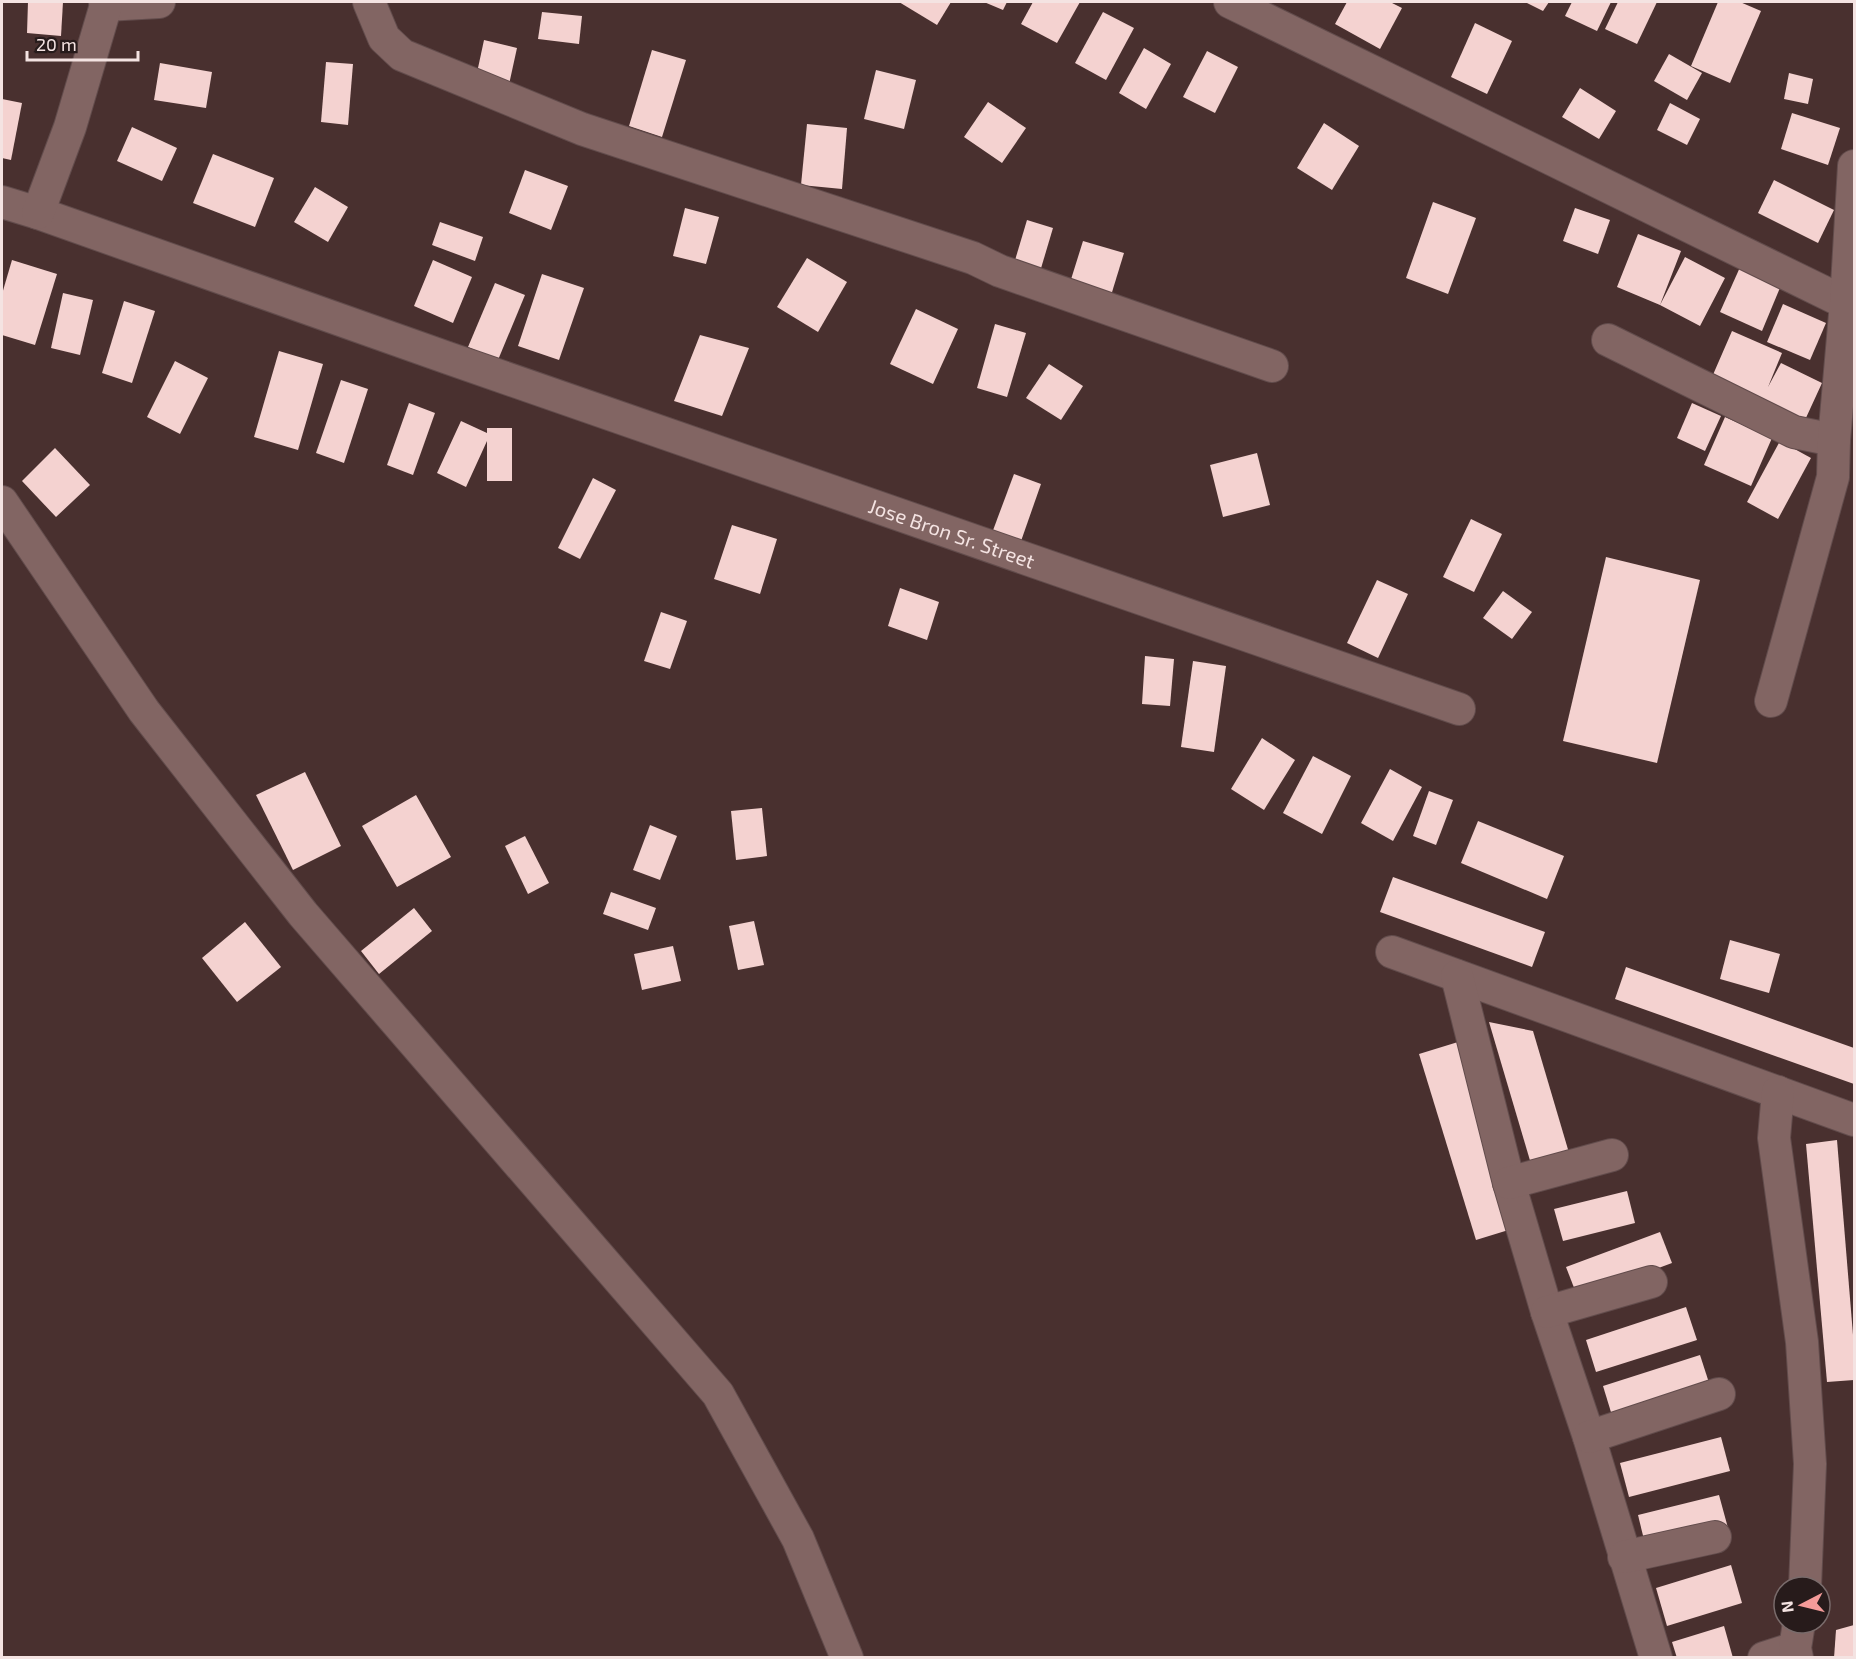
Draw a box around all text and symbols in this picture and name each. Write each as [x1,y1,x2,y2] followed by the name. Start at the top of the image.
[27,24,138,62] scale bar
[36,33,77,55] text: 20 m
[866,493,1038,573] street label: Jose Bron Sr. Street
[1772,1575,1832,1635] north arrow
[1776,1600,1797,1614] text: N

